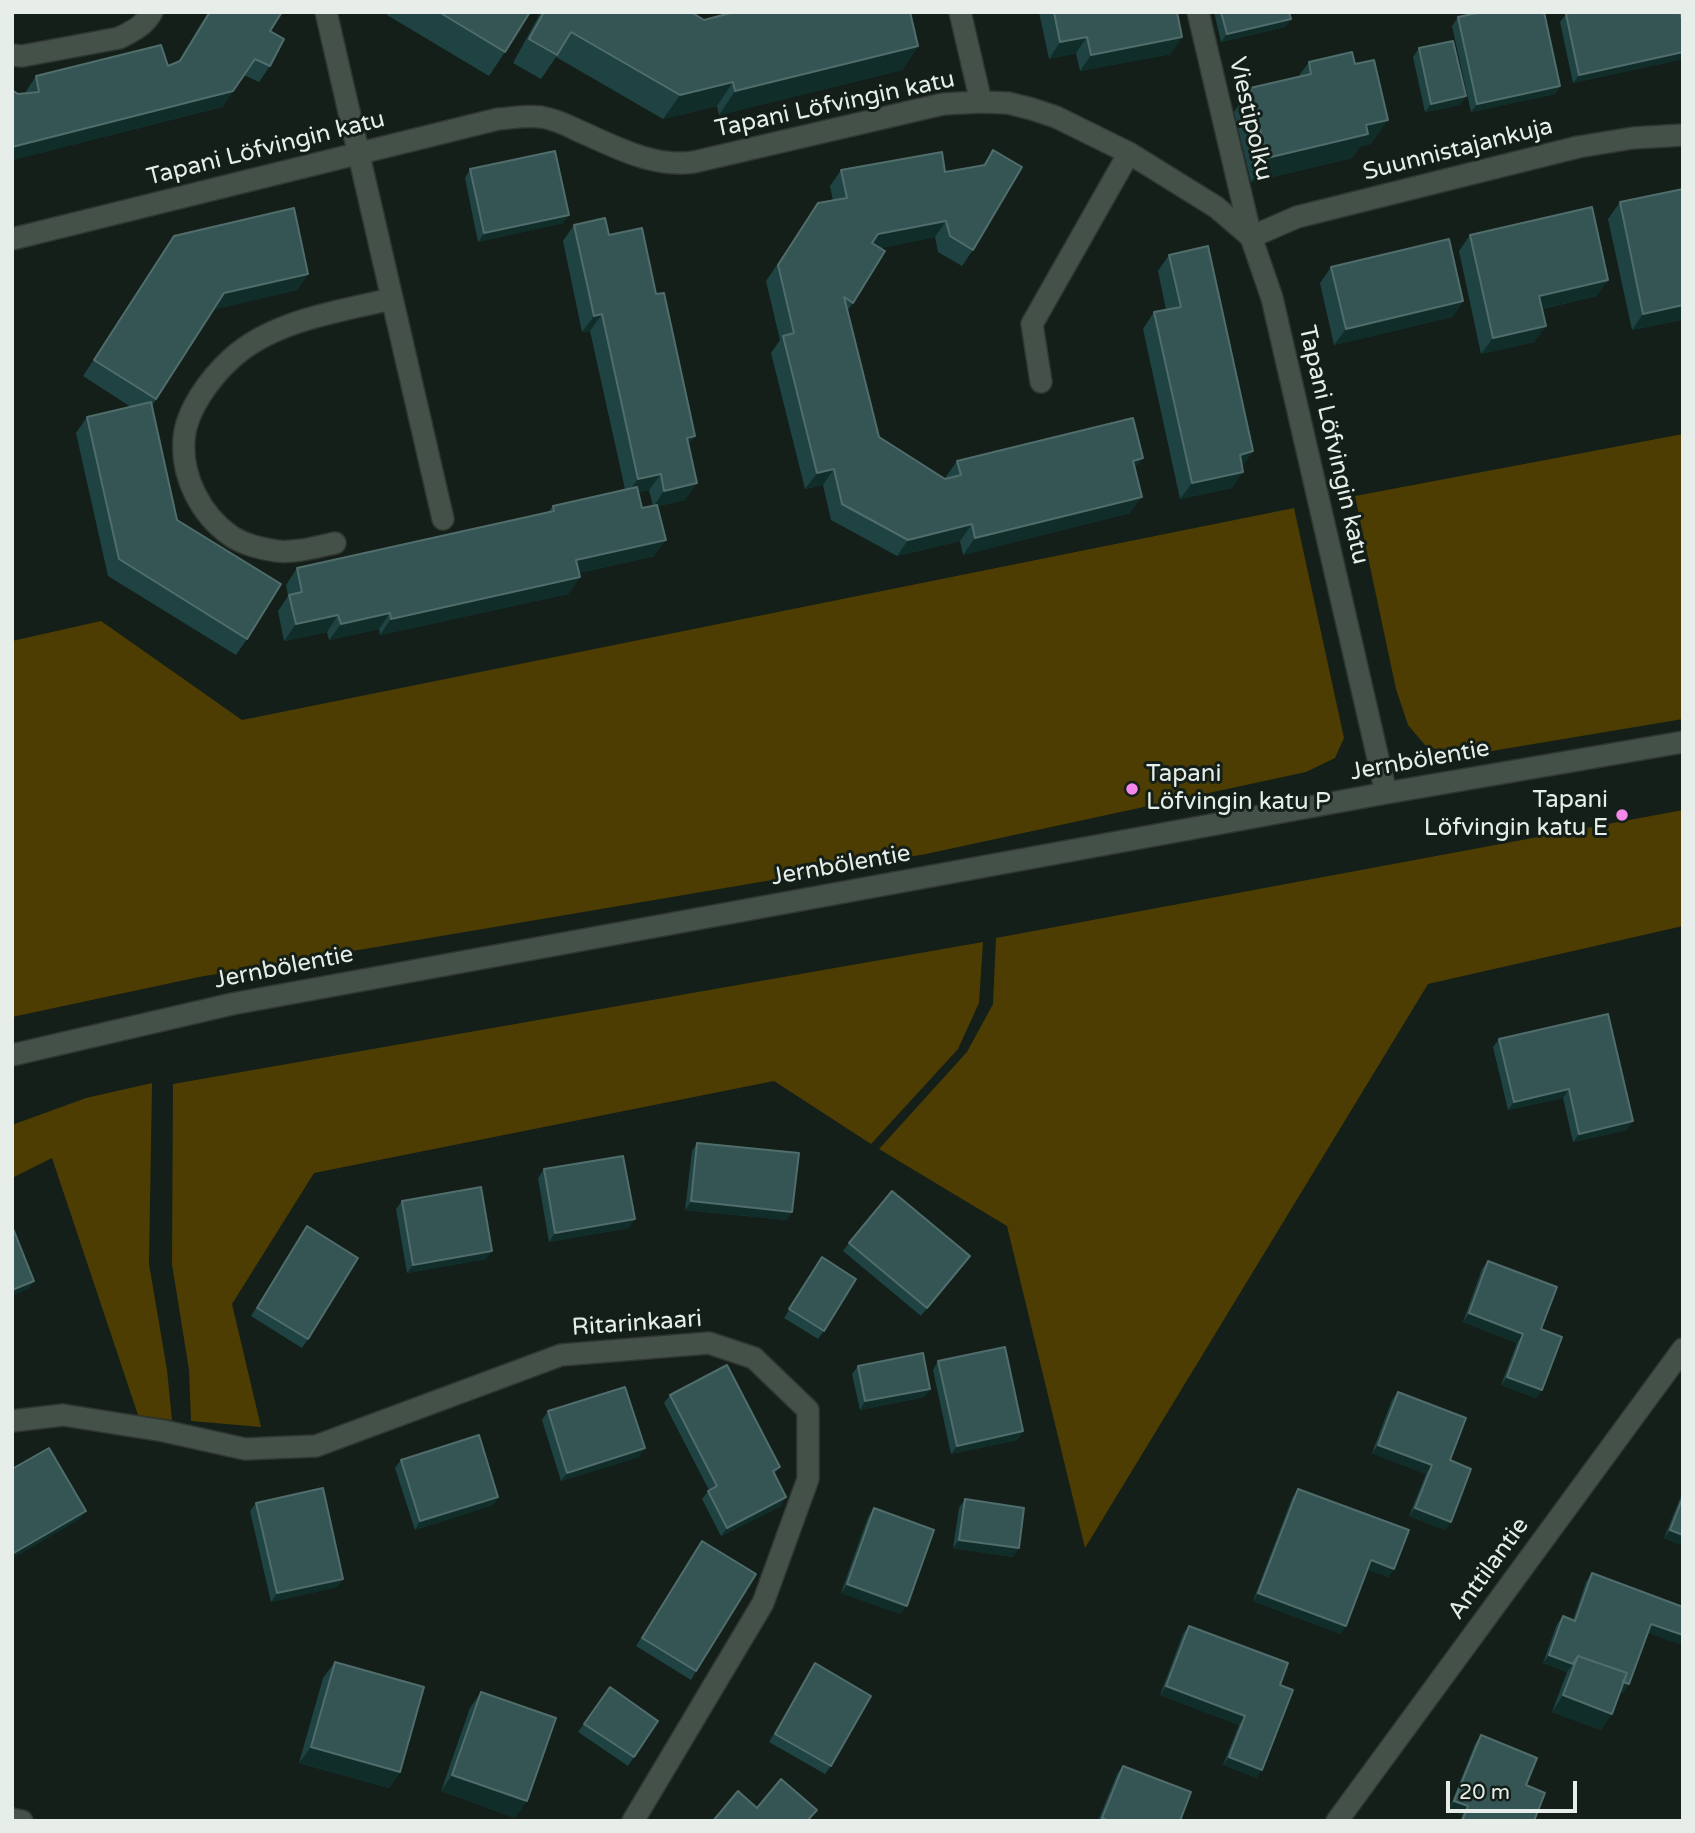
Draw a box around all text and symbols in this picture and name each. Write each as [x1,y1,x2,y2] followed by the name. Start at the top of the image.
[1222,54,1278,184] street label: Viestipolku
[713,66,957,144] street label: Tapani Löfvingin katu
[144,105,388,193] street label: Tapani Löfvingin katu
[1360,112,1556,188] street label: Suunnistajankuja
[1291,323,1375,567] street label: Tapani Löfvingin katu
[1348,735,1492,787] street label: Jernbölentie
[1146,761,1331,817] place label: Tapani Löfvingin katu P
[1124,781,1140,797] marker: Tapani Löfvingin katu P
[1424,787,1608,843] place label: Tapani Löfvingin katu E
[1614,807,1630,823] marker: Tapani Löfvingin katu E
[769,840,913,892] street label: Jernbölentie
[212,940,356,996] street label: Jernbölentie
[571,1305,703,1343] street label: Ritarinkaari
[1442,1512,1536,1626] street label: Anttilantie
[1450,1766,1581,1810] scale bar
[1459,1780,1510,1805] text: 20 m

